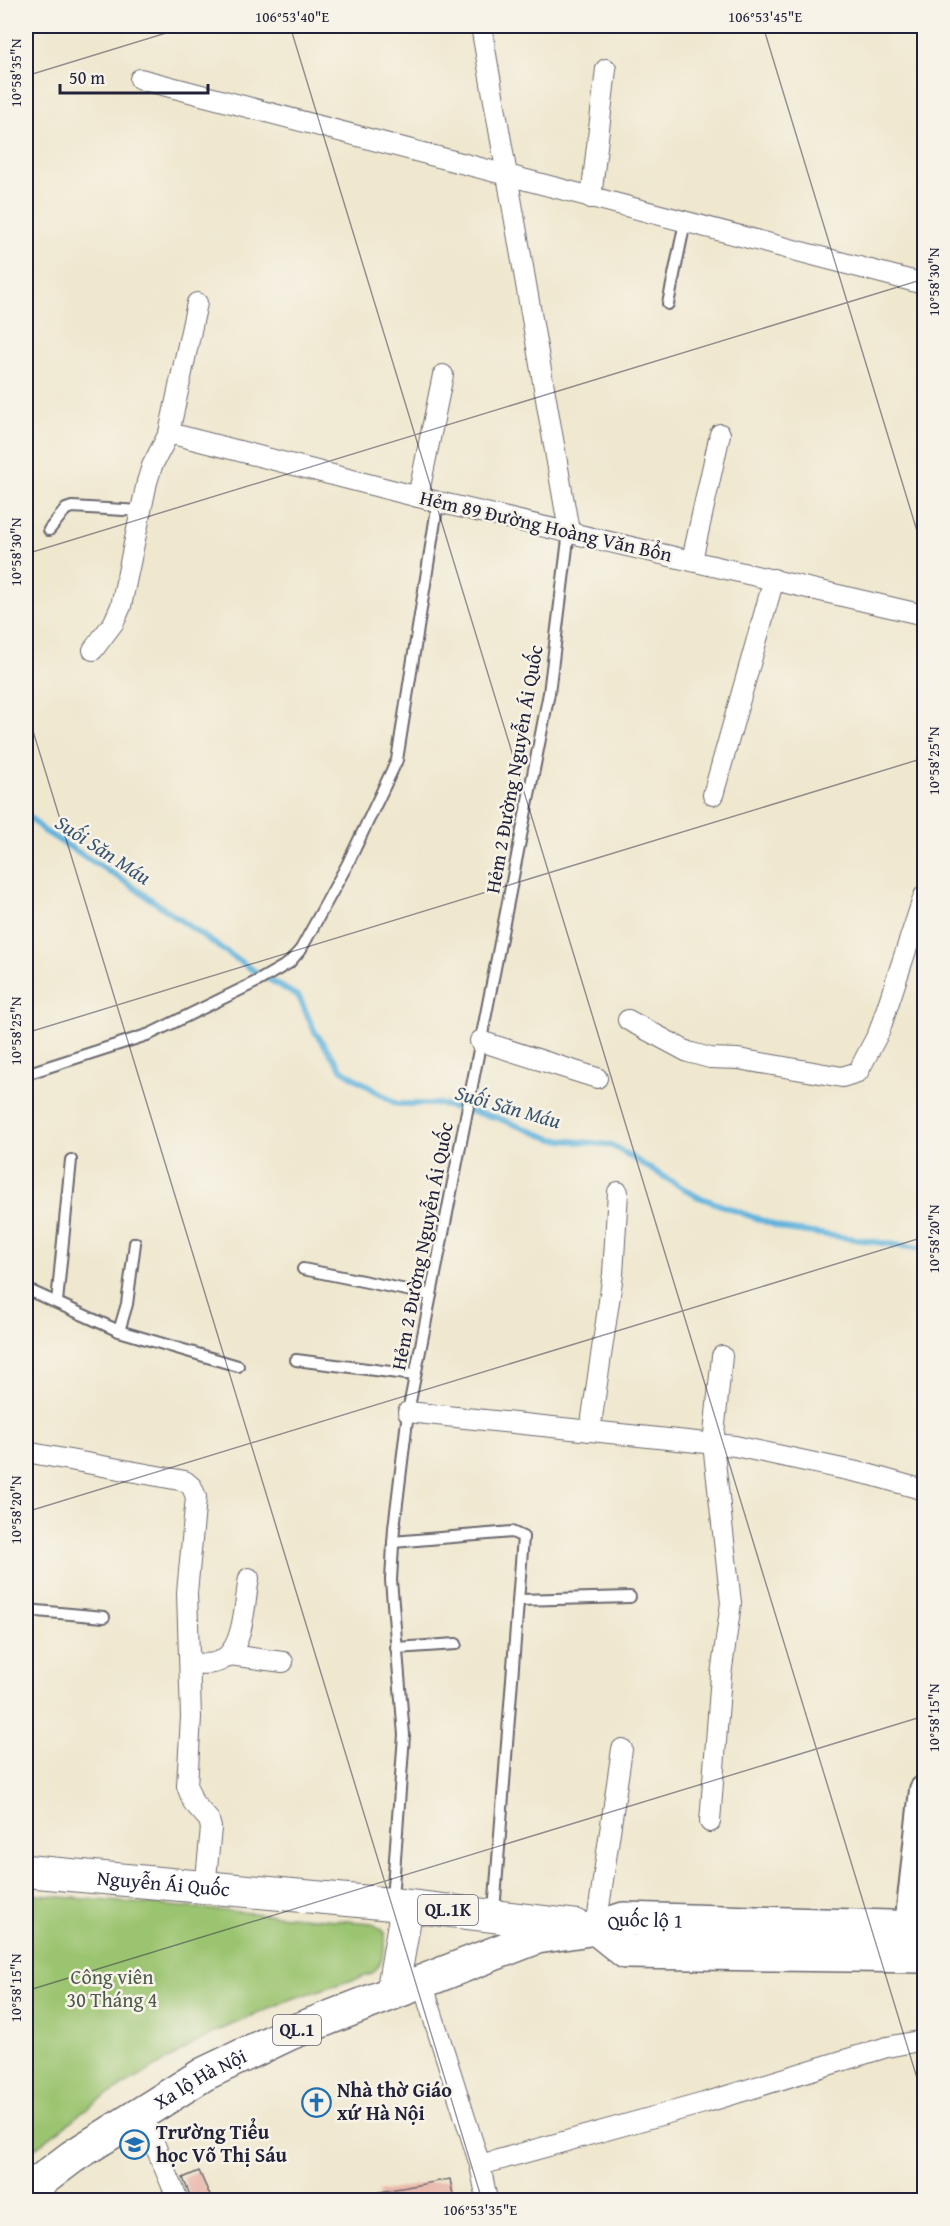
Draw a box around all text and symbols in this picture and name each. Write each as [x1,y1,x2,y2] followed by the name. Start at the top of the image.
[255,6,329,27] text: 106°53'40"E
[728,6,802,27] text: 106°53'45"E
[5,38,26,107] text: 10°58'35"N
[60,57,208,95] scale bar
[69,64,105,91] text: 50 m
[923,247,944,316] text: 10°58'30"N
[417,482,675,569] street label: Hẻm 89 Đường Hoàng Văn Bổn
[5,517,26,586] text: 10°58'30"N
[477,642,550,895] street label: Hẻm 2 Đường Nguyễn Ái Quốc
[923,726,944,795] text: 10°58'25"N
[49,807,158,892] water label: Suối Săn Máu
[5,996,26,1065] text: 10°58'25"N
[451,1077,565,1137] water label: Suối Săn Máu
[383,1119,460,1372] street label: Hẻm 2 Đường Nguyễn Ái Quốc
[923,1204,944,1273] text: 10°58'20"N
[5,1475,26,1544] text: 10°58'20"N
[923,1683,944,1752] text: 10°58'15"N
[96,1862,231,1903] street label: Nguyễn Ái Quốc
[418,1895,478,1925] road number: QL.1K
[603,1904,684,1938] street label: Quốc lộ 1
[5,1953,26,2022] text: 10°58'15"N
[67,1962,157,2014] park label: Công viên 30 Tháng 4
[273,2015,321,2045] road number: QL.1
[148,2041,251,2116] street label: Xa lộ Hà Nội
[337,2075,452,2127] place label: Nhà thờ Giáo xứ Hà Nội
[300,2086,332,2118] church icon: Nhà thờ Giáo xứ Hà Nội
[156,2117,288,2169] place label: Trường Tiểu học Võ Thị Sáu
[119,2128,151,2160] school or university icon: Trường Tiểu học Võ Thị Sáu
[443,2199,517,2220] text: 106°53'35"E

